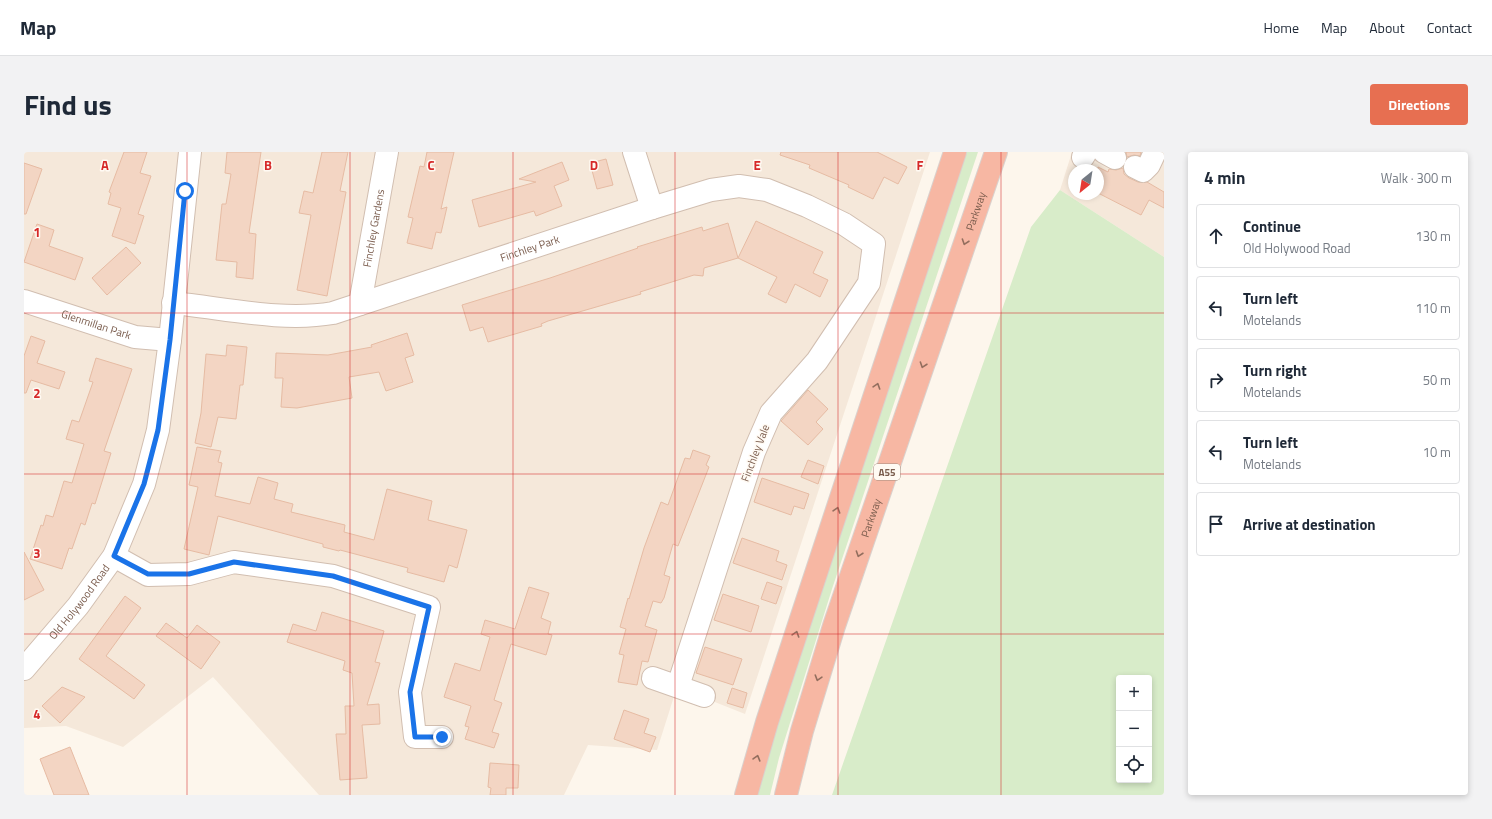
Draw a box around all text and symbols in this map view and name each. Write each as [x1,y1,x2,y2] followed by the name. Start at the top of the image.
[20,13,56,42] text: Map
[1264,17,1299,38] text: Home
[1321,17,1347,38] text: Map
[1369,17,1405,38] text: About
[1427,17,1472,38] text: Contact
[24,83,112,126] text: Find us
[1370,84,1468,125] button: Directions
[101,155,109,175] text: A
[264,155,272,175] text: B
[427,155,435,175] text: C
[590,155,598,175] text: D
[753,155,761,175] text: E
[917,155,924,175] text: F
[1068,164,1104,200] north arrow
[1204,165,1245,191] text: 4 min
[1381,168,1452,188] text: Walk · 300 m
[176,182,194,200] route start
[359,188,388,268] street label: Finchley Gardens
[962,189,990,233] street label: Parkway
[1243,215,1301,238] text: Continue
[33,222,41,242] text: 1
[1205,225,1227,247] icon: ahead
[1415,226,1451,246] text: 130 m
[498,231,562,265] street label: Finchley Park
[962,238,970,245] one-way arrow
[1243,238,1351,258] text: Old Holywood Road
[1243,287,1298,310] text: Turn left
[1205,297,1227,319] icon: left
[1415,298,1451,318] text: 110 m
[59,306,134,343] street label: Glenmillan Park
[1243,310,1301,330] text: Motelands
[1243,359,1307,382] text: Turn right
[920,361,928,368] one-way arrow
[1205,369,1227,391] icon: right
[1423,370,1451,390] text: 50 m
[1243,382,1301,402] text: Motelands
[33,383,41,403] text: 2
[872,383,881,390] one-way arrow
[737,422,773,484] street label: Finchley Vale
[1243,431,1298,454] text: Turn left
[1205,441,1227,463] icon: left
[1423,442,1451,462] text: 10 m
[1243,454,1301,474] text: Motelands
[874,464,900,480] road number: A55
[857,496,885,539] street label: Parkway
[832,507,840,514] one-way arrow
[1205,513,1227,535] icon: arrive
[1243,513,1376,536] text: Arrive at destination
[33,543,41,563] text: 3
[855,551,863,558] one-way arrow
[45,561,114,643] street label: Old Holywood Road
[791,630,800,637] one-way arrow
[815,674,823,681] one-way arrow
[1116,675,1152,783] map controls
[1116,675,1152,711] button: +
[33,704,41,724] text: 4
[1116,711,1152,747] button: −
[433,728,451,746] route end
[1116,747,1152,783] button: locate
[752,754,761,761] one-way arrow

